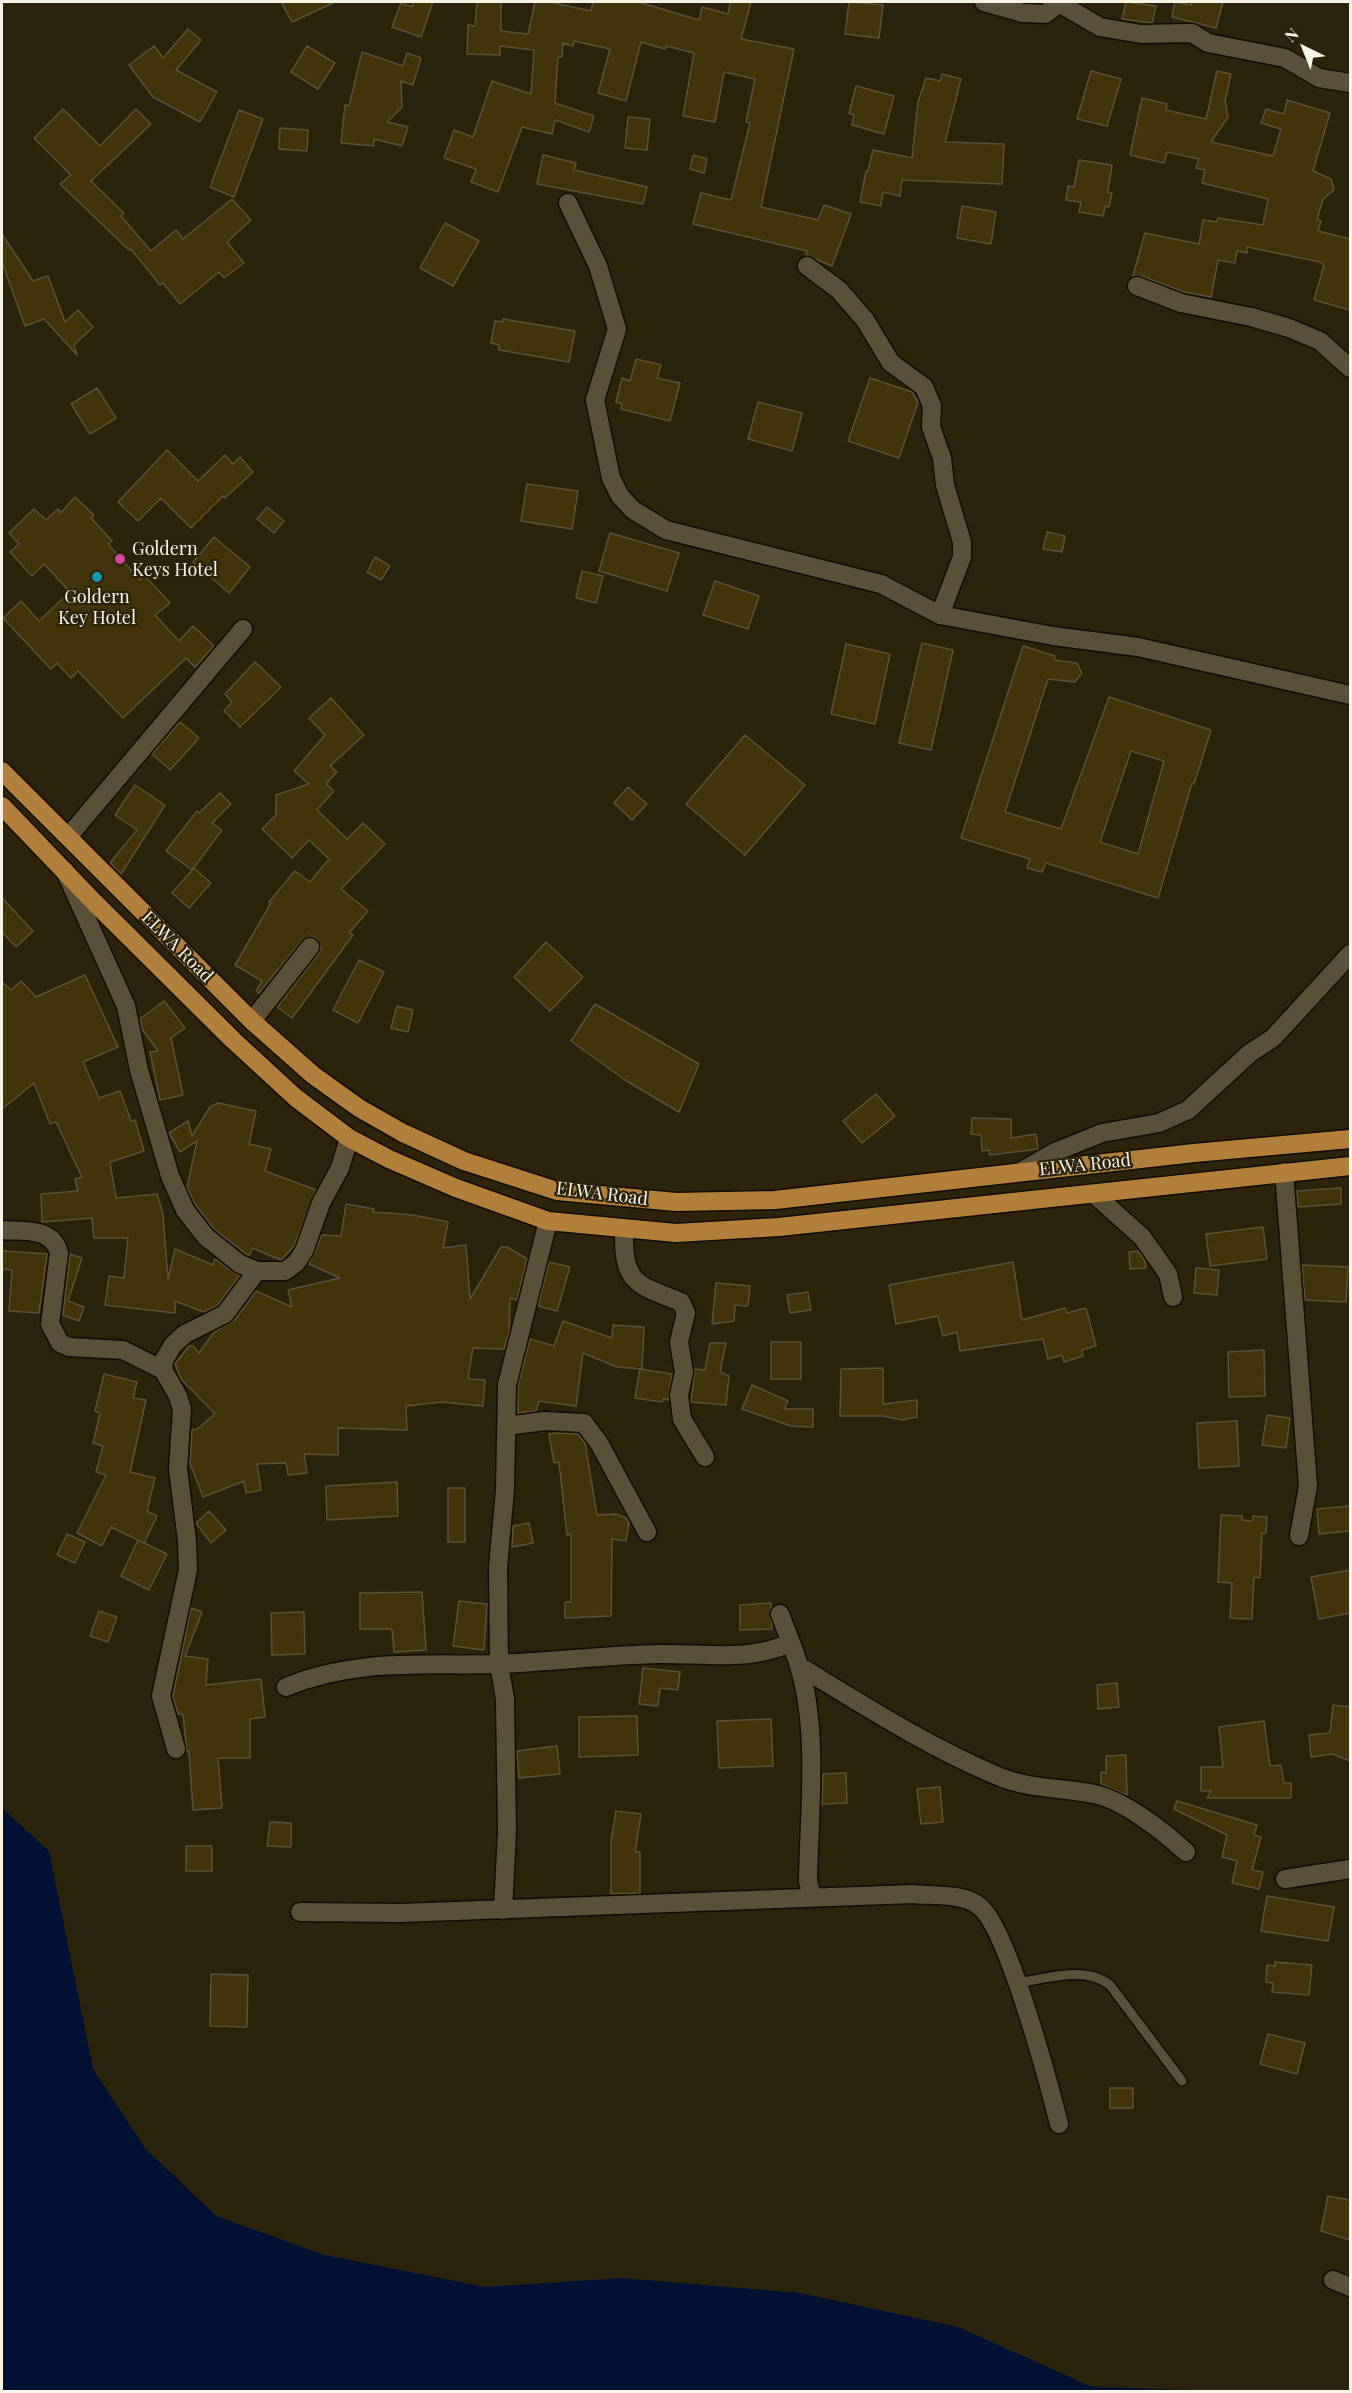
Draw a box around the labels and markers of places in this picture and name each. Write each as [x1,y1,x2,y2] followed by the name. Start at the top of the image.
[132,538,218,580] place label: Goldern Keys Hotel
[113,552,127,566] marker: Goldern Keys Hotel
[90,570,104,584] marker: Goldern Key Hotel
[58,586,136,628] place label: Goldern Key Hotel

